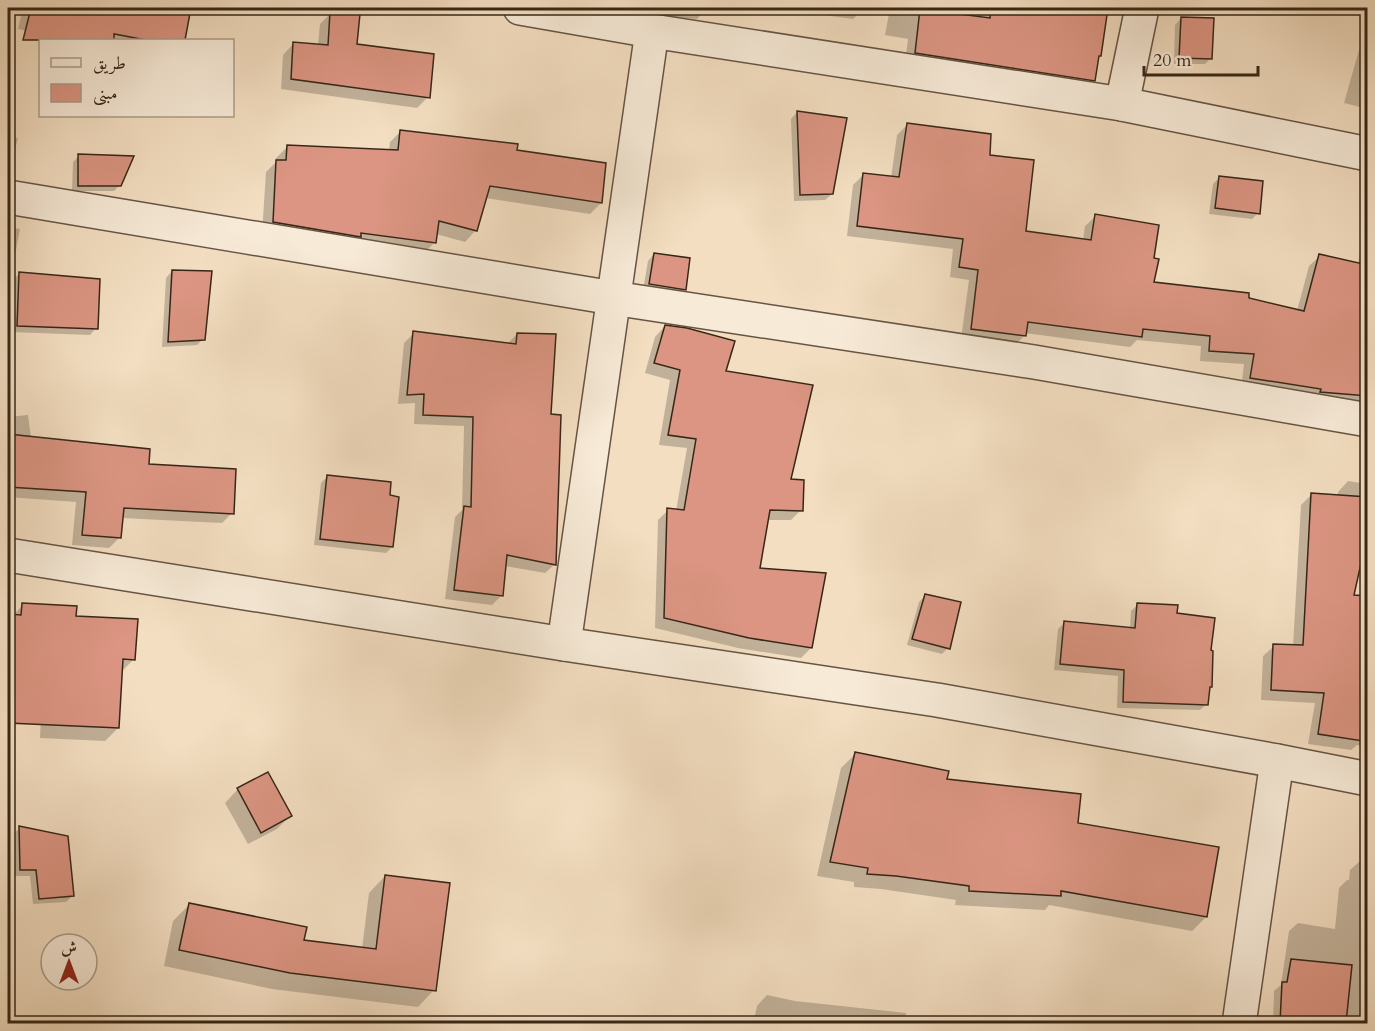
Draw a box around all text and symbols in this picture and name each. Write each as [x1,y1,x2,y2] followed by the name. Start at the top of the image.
[39,39,234,117] legend
[1144,39,1258,77] scale bar
[1153,48,1192,73] text: 20 m
[93,51,126,76] text: طريق
[93,81,118,106] text: مبنى
[39,932,99,992] north arrow
[61,937,77,959] text: ش

